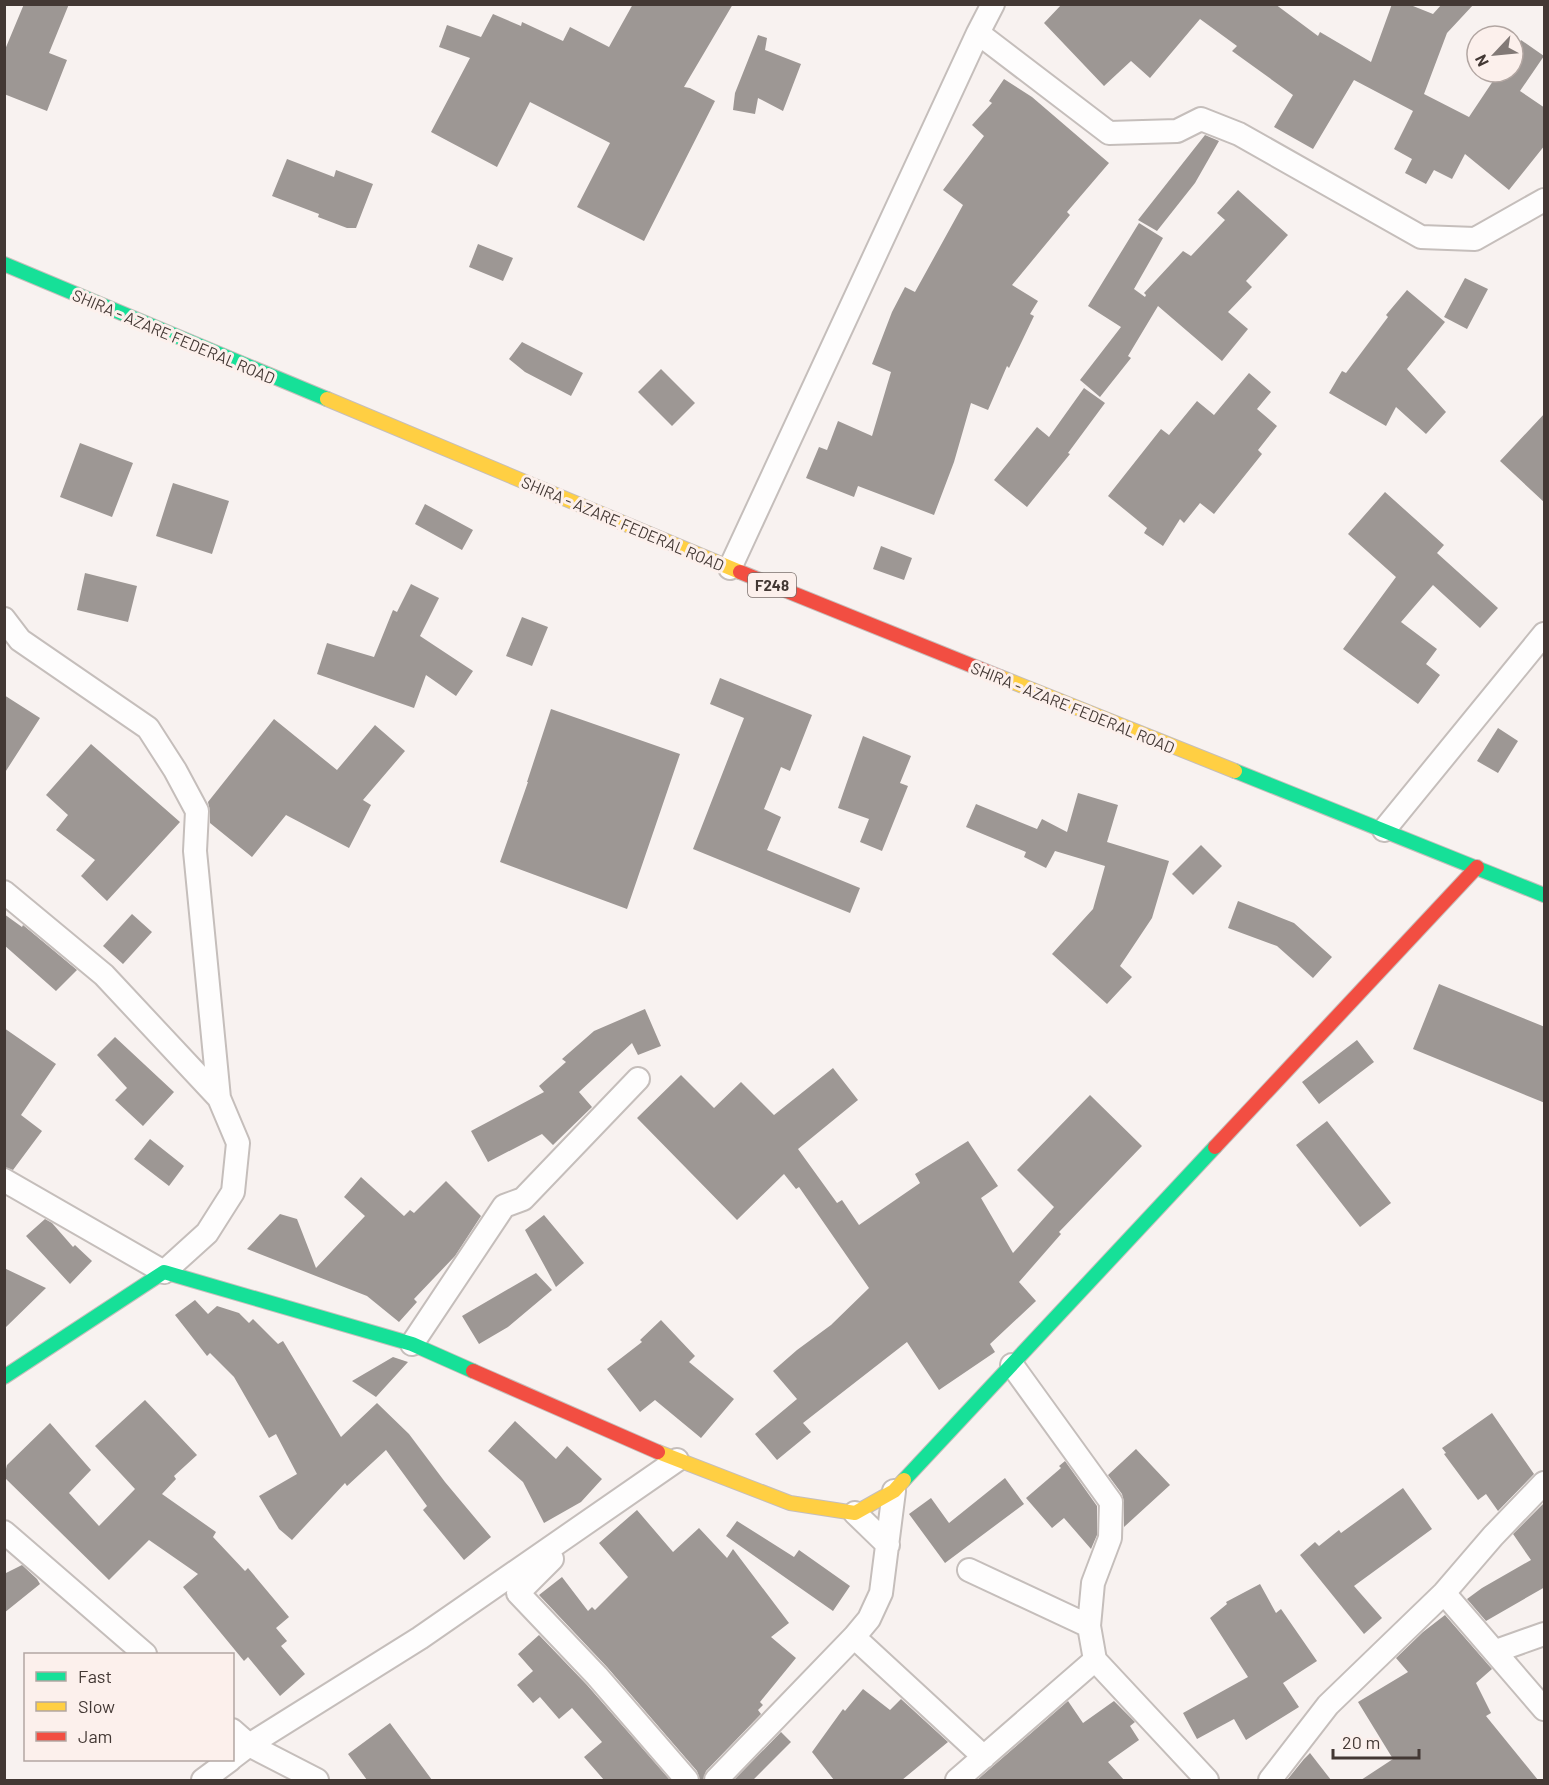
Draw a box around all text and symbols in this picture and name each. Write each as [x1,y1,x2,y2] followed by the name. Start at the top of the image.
[1465,24,1525,84] north arrow
[1470,52,1492,70] text: N
[70,285,278,387] street label: SHIRA - AZARE FEDERAL ROAD
[519,472,727,574] street label: SHIRA - AZARE FEDERAL ROAD
[748,573,796,597] road number: F248
[968,657,1178,757] street label: SHIRA - AZARE FEDERAL ROAD
[24,1653,234,1761] legend
[78,1665,112,1687] text: Fast
[78,1695,115,1717] text: Slow
[1333,1722,1418,1760] scale bar
[78,1725,112,1747] text: Jam
[1342,1731,1380,1753] text: 20 m

